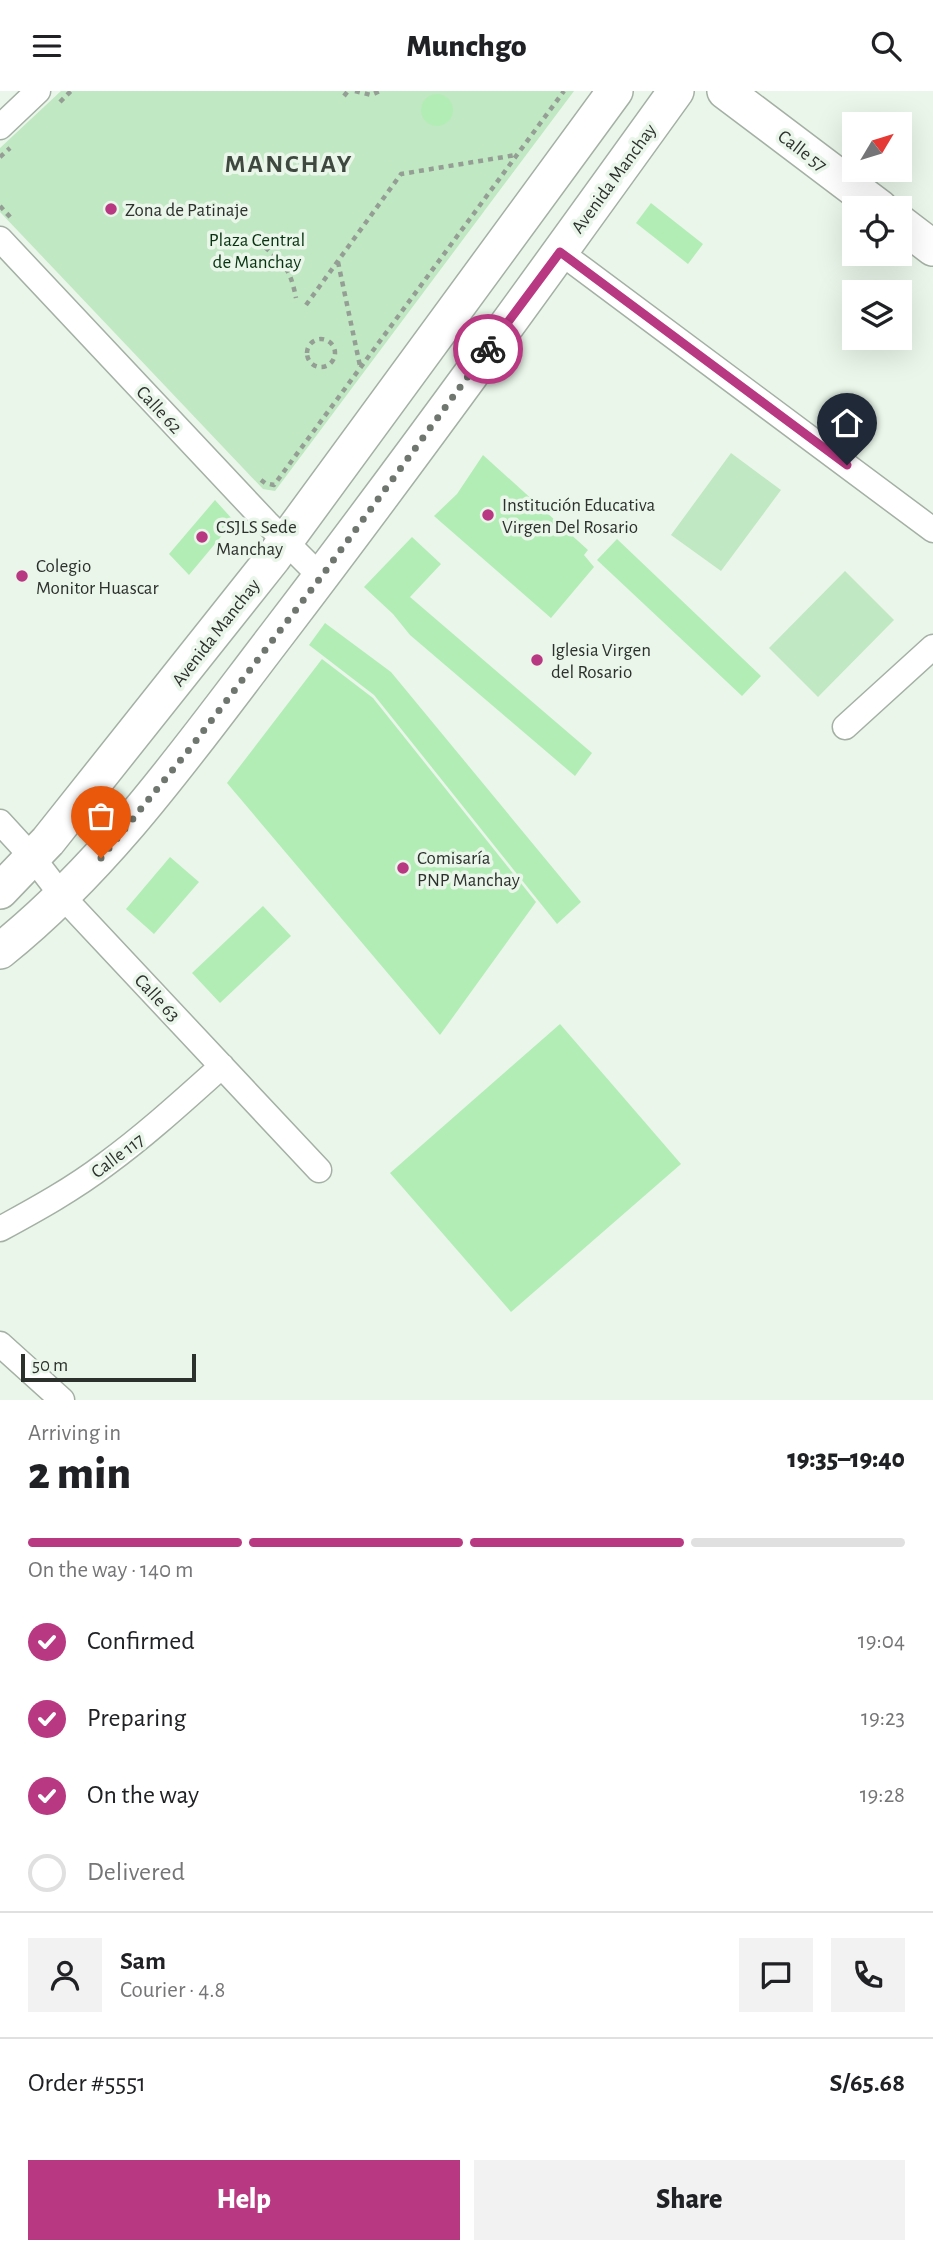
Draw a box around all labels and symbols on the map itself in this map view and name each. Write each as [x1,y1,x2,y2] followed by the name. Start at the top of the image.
[842,112,912,182] north arrow
[568,121,660,237] street label: Avenida Manchay
[774,127,830,176] street label: Calle 57
[225,151,353,177] district label: MANCHAY
[103,201,119,217] marker: Zona de Patinaje
[125,201,248,220] place label: Zona de Patinaje
[209,231,305,272] park label: Plaza Central de Manchay
[453,314,523,384] courier
[132,383,186,438] street label: Calle 62
[817,393,877,465] pin
[502,496,656,537] place label: Institución Educativa Virgen Del Rosario
[480,507,496,523] marker: Institución Educativa Virgen Del Rosario
[216,518,297,559] place label: CSJLS Sede Manchay
[194,529,210,545] marker: CSJLS Sede Manchay
[36,557,159,598] place label: Colegio Monitor Huascar
[14,568,30,584] marker: Colegio Monitor Huascar
[169,576,264,690] street label: Avenida Manchay
[551,641,651,682] place label: Iglesia Virgen del Rosario
[529,652,545,668] marker: Iglesia Virgen del Rosario
[71,786,131,858] pin
[417,849,520,890] place label: Comisaría PNP Manchay
[395,860,411,876] marker: Comisaría PNP Manchay
[131,971,183,1025] street label: Calle 63
[88,1130,148,1182] street label: Calle 117
[21,1351,196,1383] scale bar

